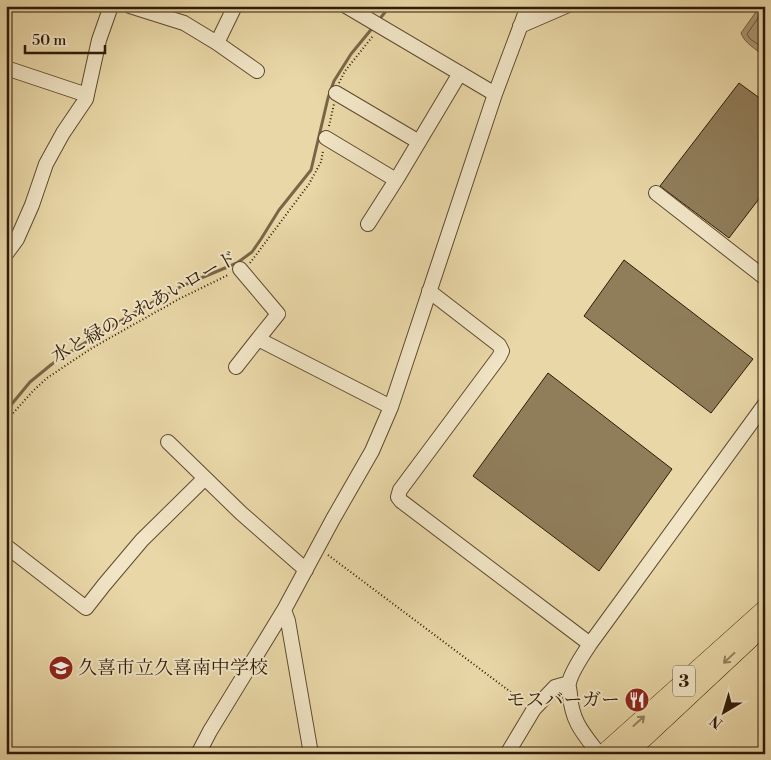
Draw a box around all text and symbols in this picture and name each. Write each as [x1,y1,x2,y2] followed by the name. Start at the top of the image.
[25,22,105,54] scale bar
[32,31,66,50] text: 50 m
[47,246,241,368] street label: 水と緑のふれあいロード
[723,653,736,664] one-way arrow
[48,655,74,681] school or university icon: 久喜市立久喜南中学校
[78,656,268,680] place label: 久喜市立久喜南中学校
[673,666,695,696] road number: 3
[624,687,650,713] restaurant icon: モスバーガー
[506,688,620,712] place label: モスバーガー
[698,688,748,738] north arrow
[707,711,727,732] text: N
[633,715,646,727] one-way arrow

